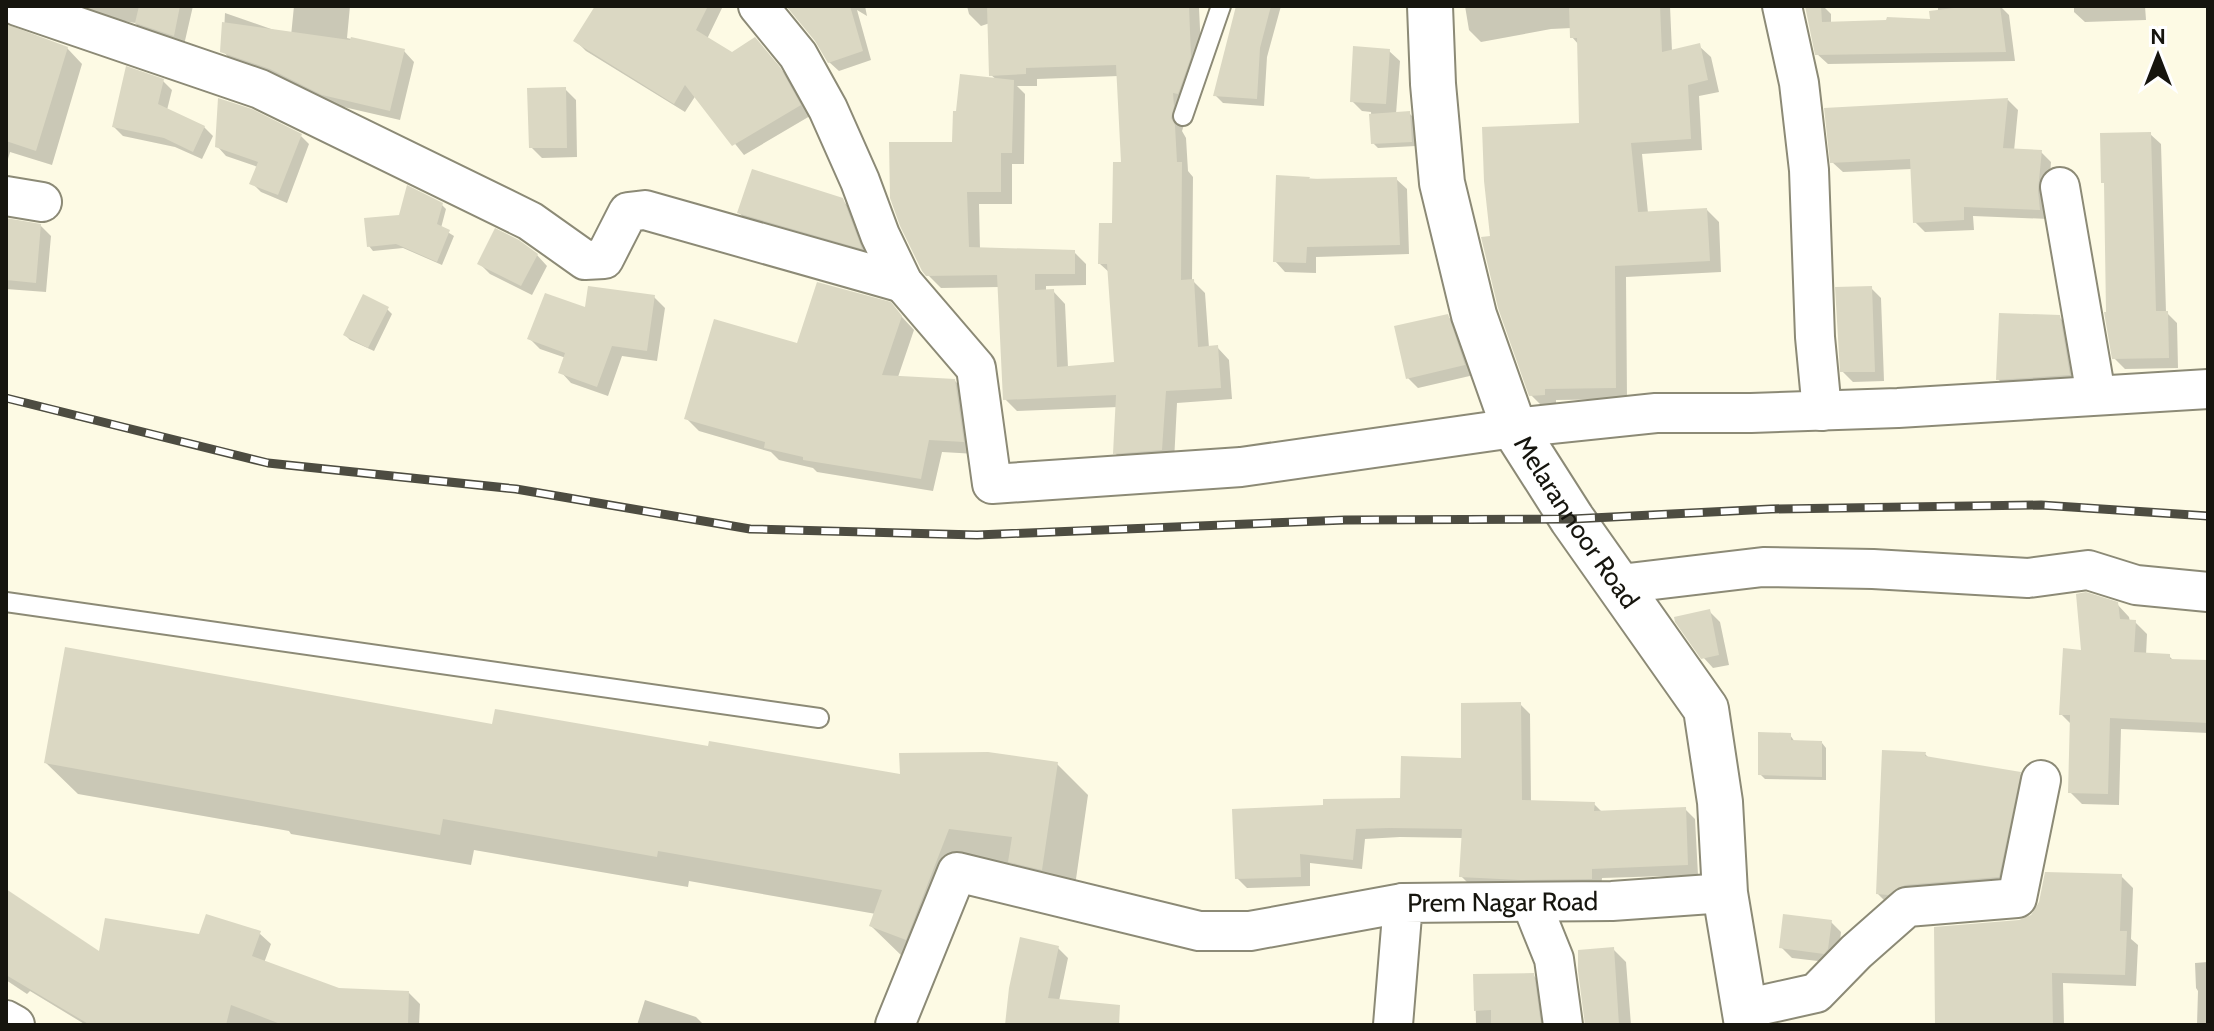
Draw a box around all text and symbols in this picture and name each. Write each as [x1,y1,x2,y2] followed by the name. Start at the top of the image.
[2118,16,2198,96] north arrow
[2150,23,2166,50] text: N
[1507,430,1646,615] street label: Melarannoor Road
[1407,885,1598,919] street label: Prem Nagar Road

